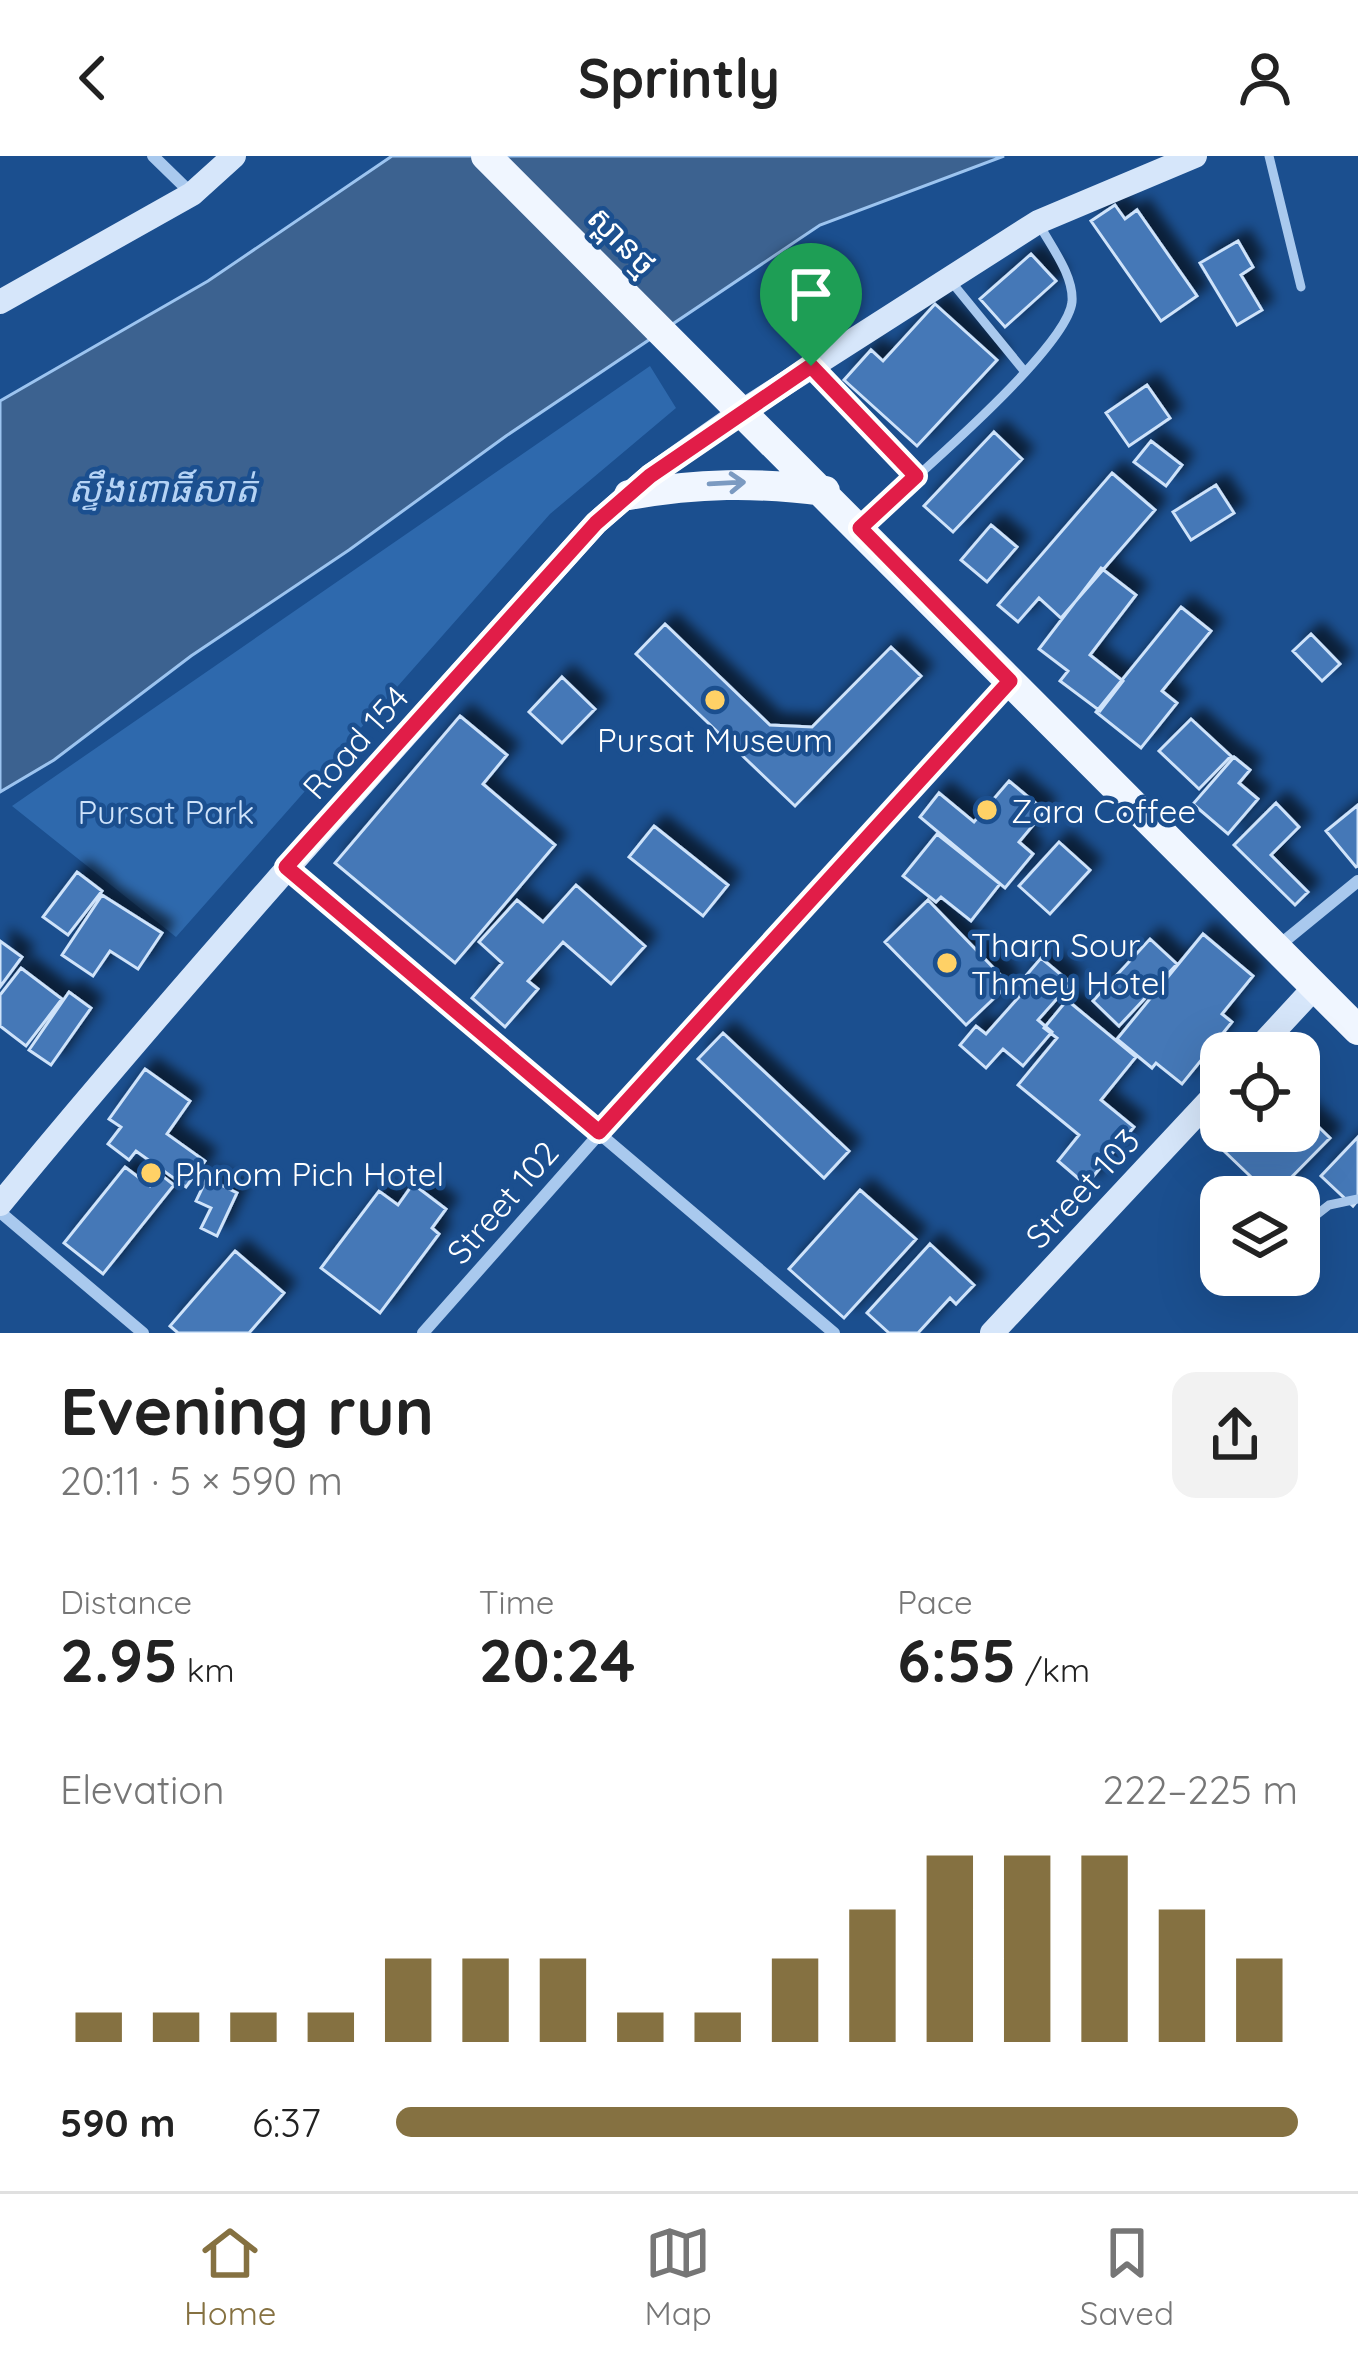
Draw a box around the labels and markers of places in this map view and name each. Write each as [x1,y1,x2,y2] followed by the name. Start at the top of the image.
[760,243,862,366] pin
[702,687,728,713] marker: Pursat Museum
[597,719,833,760] place label: Pursat Museum
[1011,790,1196,831] place label: Zara Coffee
[974,797,1000,823] marker: Zara Coffee
[971,924,1167,1003] place label: Tharn Sour Thmey Hotel
[934,950,960,976] marker: Tharn Sour Thmey Hotel
[175,1153,444,1194] place label: Phnom Pich Hotel
[138,1160,164,1186] marker: Phnom Pich Hotel

